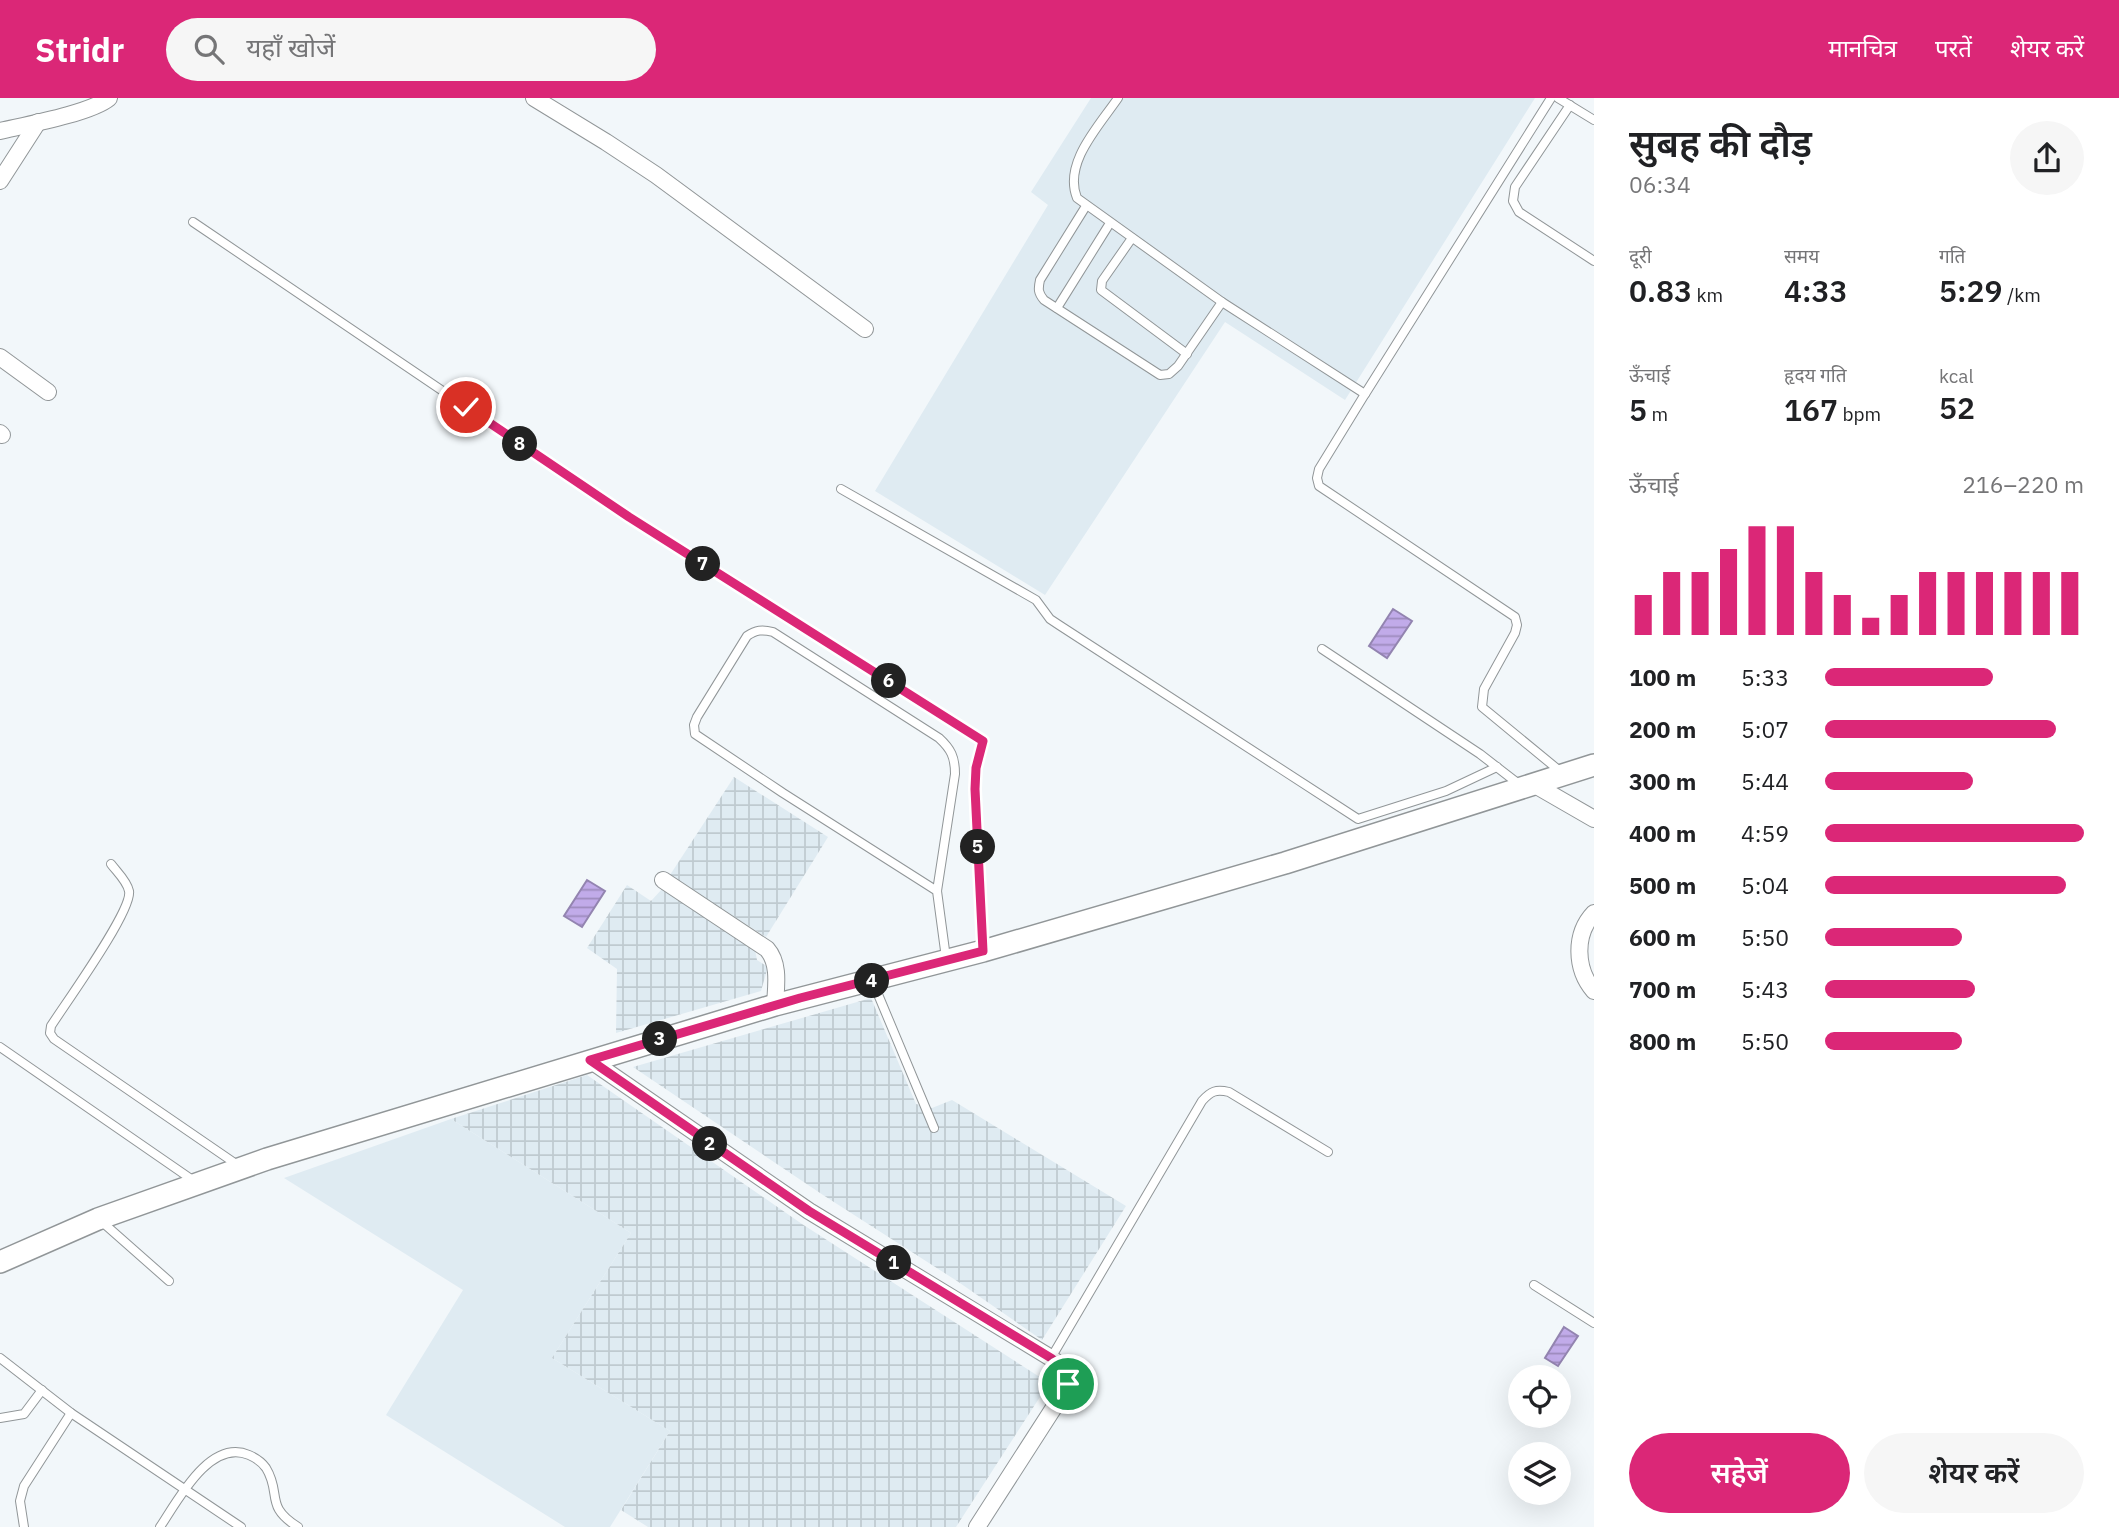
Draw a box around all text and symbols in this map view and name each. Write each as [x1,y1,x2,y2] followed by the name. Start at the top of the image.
[166,18,656,81] search box
[35,28,124,71] text: Stridr
[190,30,228,68] icon: search
[246,30,335,64] text: यहाँ खोजें
[1828,32,1897,64] text: मानचित्र
[1935,32,1972,64] text: परतें
[2010,32,2084,64] text: शेयर करें
[1629,118,1812,167] text: सुबह की दौड़
[2010,121,2084,195] button: share
[1629,169,1691,199] text: 06:34
[1629,244,1652,268] text: दूरी
[1784,244,1819,268] text: समय
[1939,244,1965,268] text: गति
[1629,271,1692,310] text: 0.83
[1784,271,1848,310] text: 4:33
[1939,271,2003,310] text: 5:29
[1692,283,1723,307] text: km
[2003,283,2041,307] text: /km
[1629,363,1670,387] text: ऊँचाई
[1784,363,1847,387] text: हृदय गति
[1939,364,1974,388] text: kcal
[436,377,496,437] pin
[447,388,485,426] icon: check
[1939,388,1975,427] text: 52
[1629,390,1647,429] text: 5
[1784,390,1838,429] text: 167
[1647,402,1668,426] text: m
[1838,402,1881,426] text: bpm
[503,426,538,462] pin: 8
[514,431,525,455] text: 8
[1629,469,1679,499] text: ऊँचाई
[1962,469,2084,499] text: 216–220 m
[686,546,720,582] pin: 7
[697,551,708,575] text: 7
[1629,662,1696,692] text: 100 m
[1741,662,1789,692] text: 5:33
[872,664,906,698] pin: 6
[883,668,894,692] text: 6
[1629,714,1696,744] text: 200 m
[1741,714,1789,744] text: 5:07
[1629,766,1696,796] text: 300 m
[1741,766,1789,796] text: 5:44
[1629,818,1696,848] text: 400 m
[1741,818,1789,848] text: 4:59
[960,830,996,864] pin: 5
[972,834,983,858] text: 5
[1629,870,1696,900] text: 500 m
[1741,870,1789,900] text: 5:04
[1629,922,1696,952] text: 600 m
[1741,922,1789,952] text: 5:50
[854,964,890,998] pin: 4
[866,968,877,992] text: 4
[1629,974,1696,1004] text: 700 m
[1741,974,1789,1004] text: 5:43
[642,1021,678,1056] pin: 3
[654,1026,665,1050] text: 3
[1629,1026,1696,1056] text: 800 m
[1741,1026,1789,1056] text: 5:50
[692,1126,728,1162] pin: 2
[704,1131,715,1155] text: 2
[876,1246,912,1280] pin: 1
[888,1250,899,1274] text: 1
[1038,1354,1098,1414] pin
[1049,1365,1087,1403] icon: arrive
[1508,1365,1571,1505] map controls
[1508,1365,1571,1428] button: locate
[1629,1433,1850,1513] button: सहेजें
[1864,1433,2084,1513] button: शेयर करें
[1508,1442,1571,1505] button: layers

